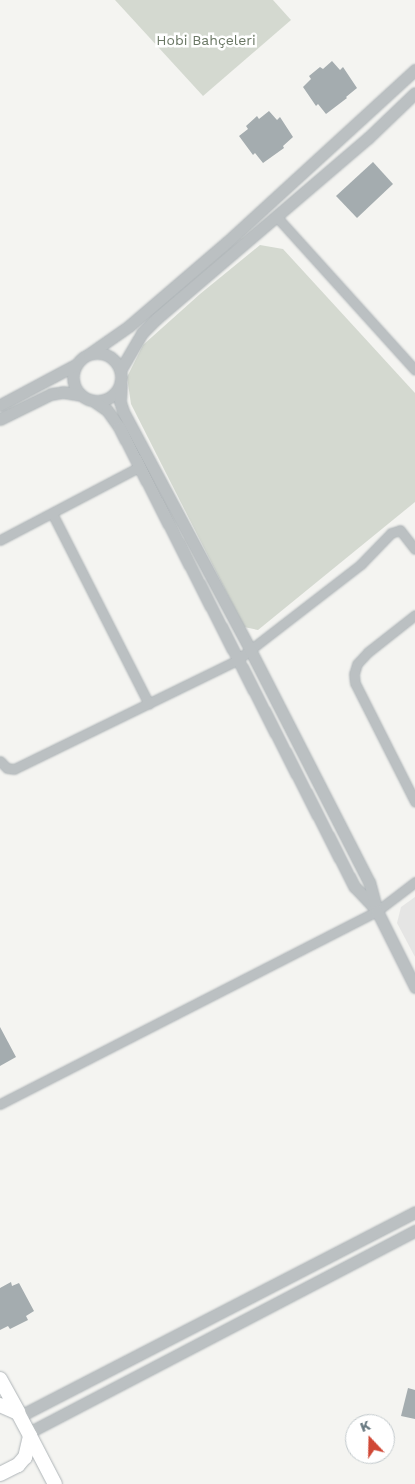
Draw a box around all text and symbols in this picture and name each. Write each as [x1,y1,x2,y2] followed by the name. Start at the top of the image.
[156,32,256,48] park label: Hobi Bahçeleri
[345,1414,395,1464] north arrow
[358,1417,372,1435] text: K

